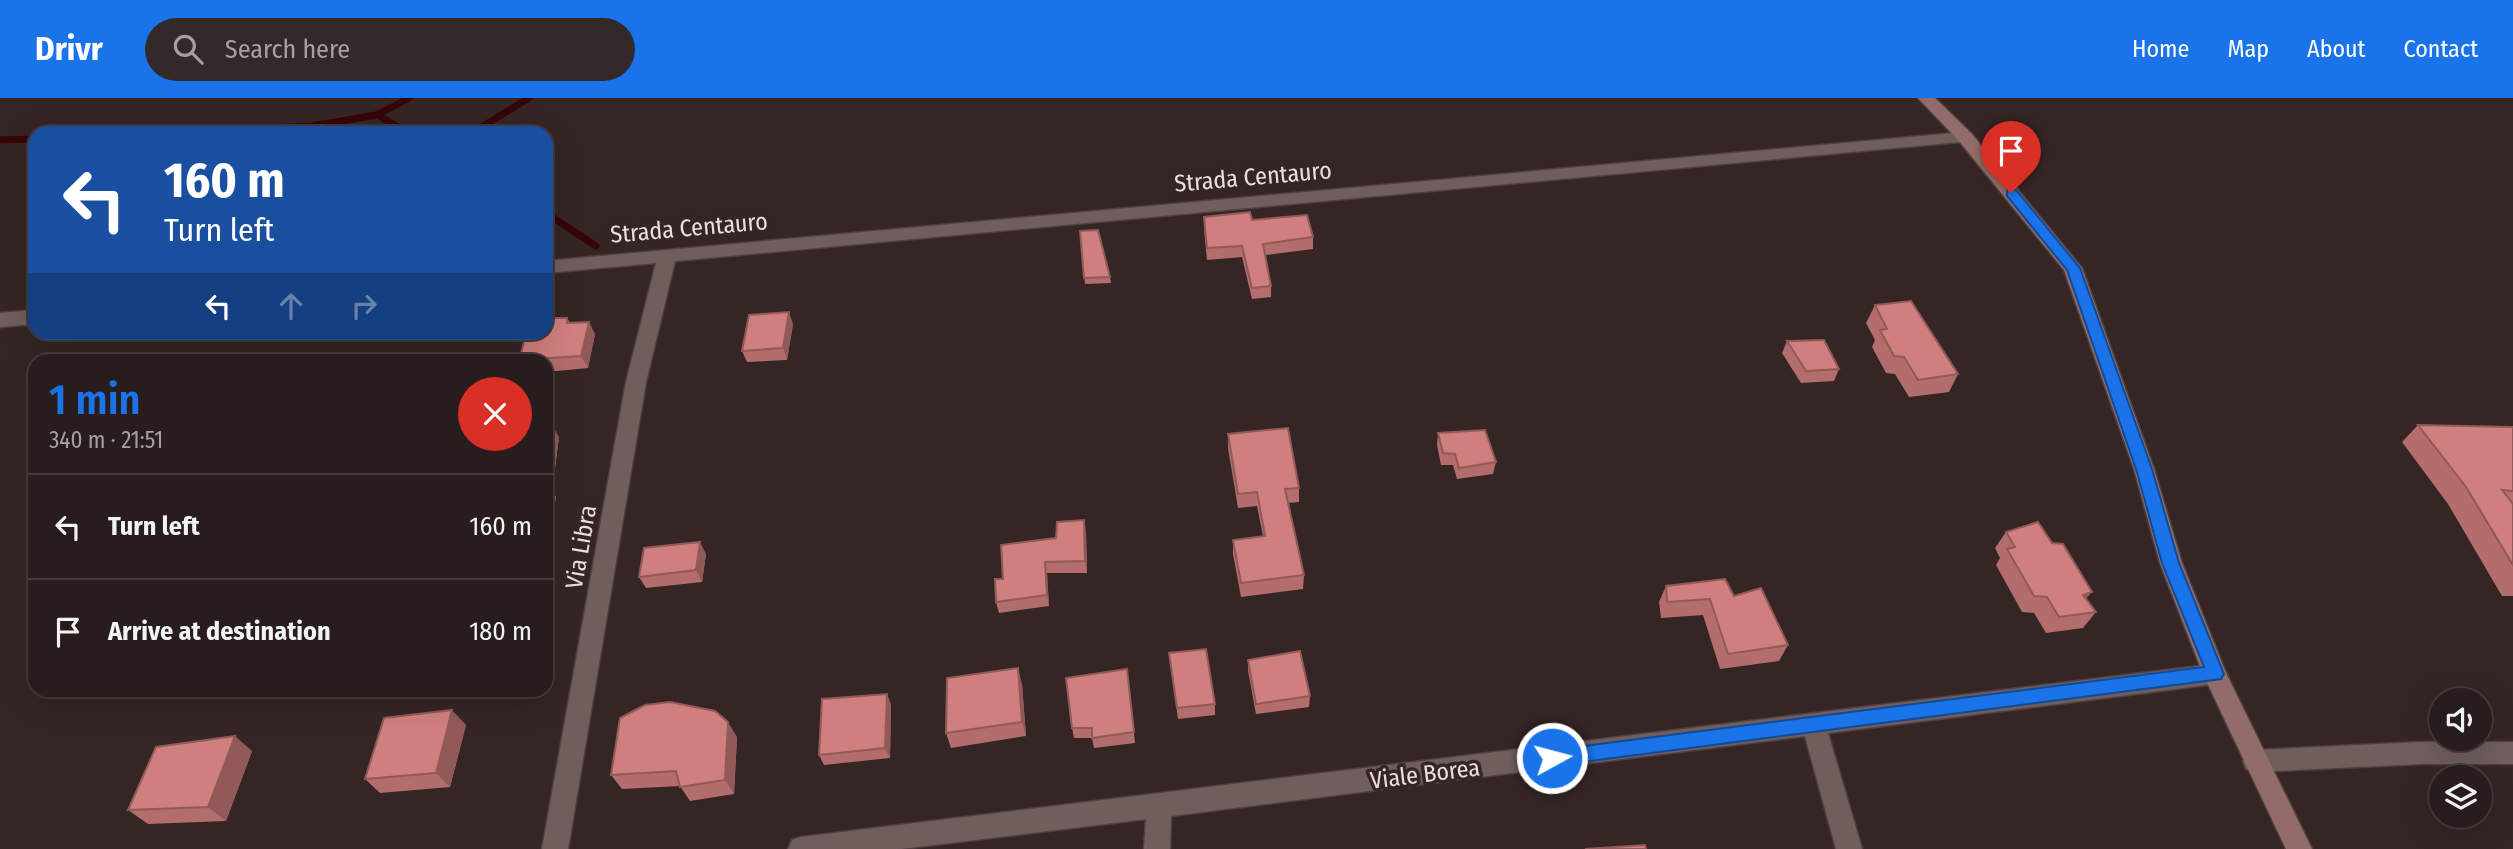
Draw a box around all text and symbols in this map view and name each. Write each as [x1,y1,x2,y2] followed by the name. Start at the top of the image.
[145,18,635,81] search box
[35,29,103,69] text: Drivr
[169,30,207,68] icon: search
[225,34,350,65] text: Search here
[2132,35,2189,63] text: Home
[2227,35,2269,63] text: Map
[2307,35,2365,63] text: About
[2403,35,2478,63] text: Contact
[1981,121,2041,193] pin
[1992,132,2030,170] icon: arrive
[164,151,285,210] text: 160 m
[49,154,140,245] icon: left
[1173,156,1333,198] street label: Strada Centauro
[609,207,769,249] street label: Strada Centauro
[164,211,274,249] text: Turn left
[199,287,237,325] icon: left
[272,287,310,325] icon: ahead
[345,287,383,325] icon: right
[49,375,140,425] text: 1 min
[458,377,532,451] button: close
[49,426,163,454] text: 340 m · 21:51
[560,503,602,591] street label: Via Libra
[49,508,87,546] icon: left
[108,511,200,542] text: Turn left
[469,511,532,542] text: 160 m
[49,613,87,651] icon: arrive
[108,616,331,647] text: Arrive at destination
[469,616,532,647] text: 180 m
[2429,688,2492,828] map controls
[2429,688,2492,751] button: sound
[1515,721,1589,795] position arrow
[1369,753,1481,795] street label: Viale Borea
[2429,765,2492,828] button: layers

